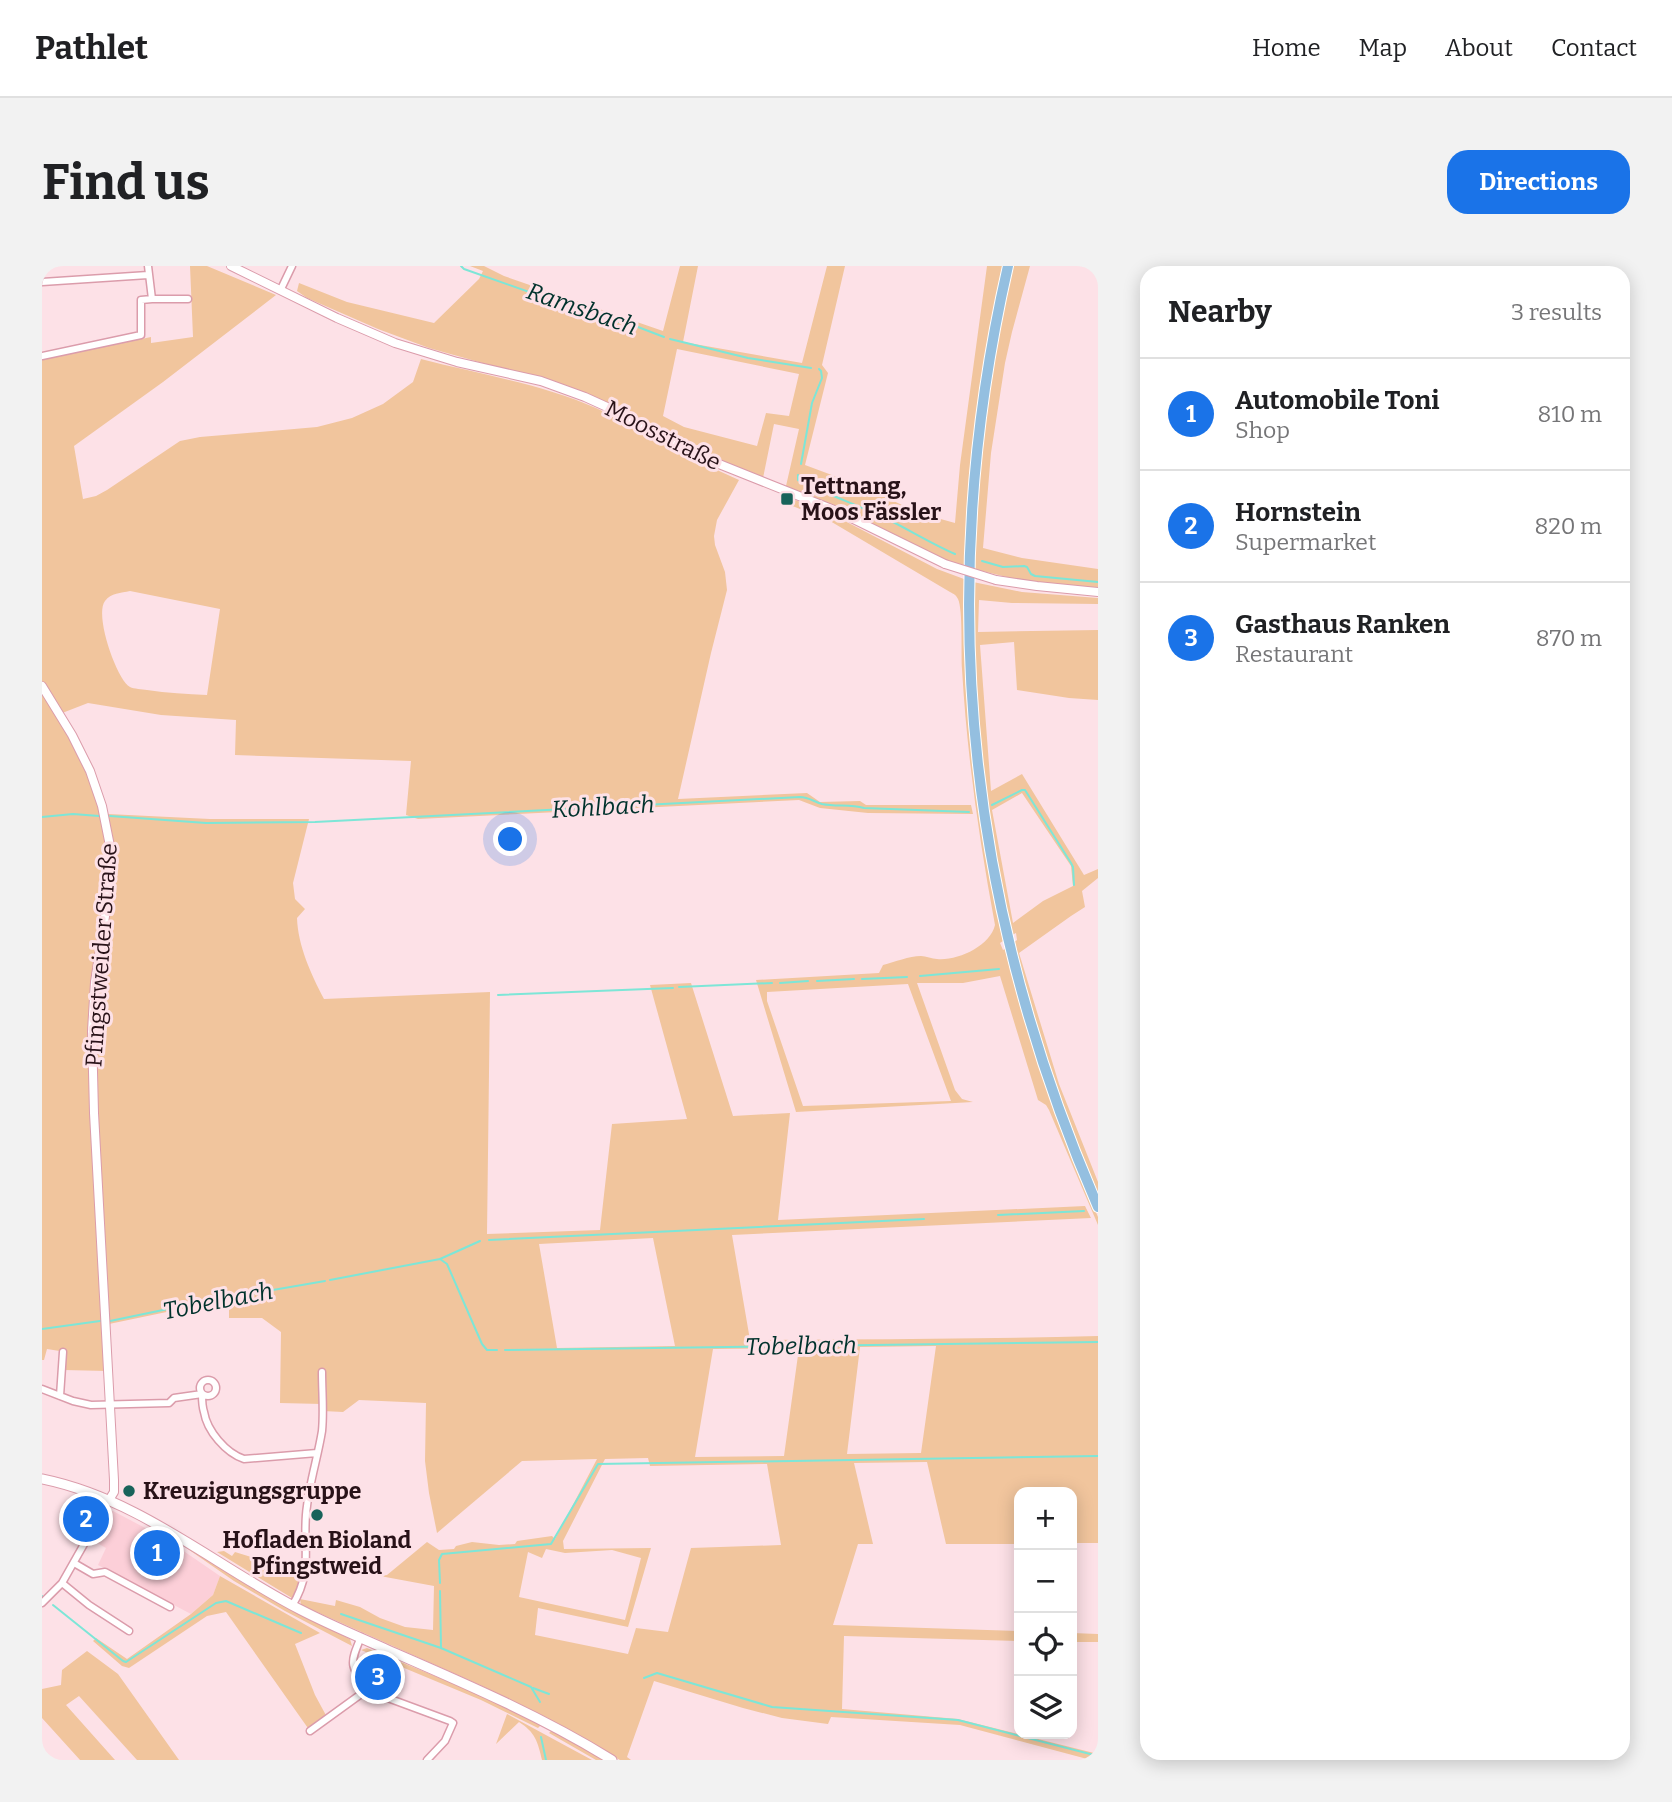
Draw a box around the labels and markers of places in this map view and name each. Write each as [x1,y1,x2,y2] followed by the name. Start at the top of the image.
[801,472,942,526] place label: Tettnang, Moos Fässler
[779,491,795,507] marker: Tettnang, Moos Fässler
[143,1477,361,1505] place label: Kreuzigungsgruppe
[121,1483,137,1499] marker: Kreuzigungsgruppe
[63,1493,109,1545] pin: 2
[309,1507,325,1523] marker: Hofladen Bioland Pfingstweid
[223,1526,412,1580] place label: Hofladen Bioland Pfingstweid
[134,1527,180,1579] pin: 1
[355,1651,401,1703] pin: 3

